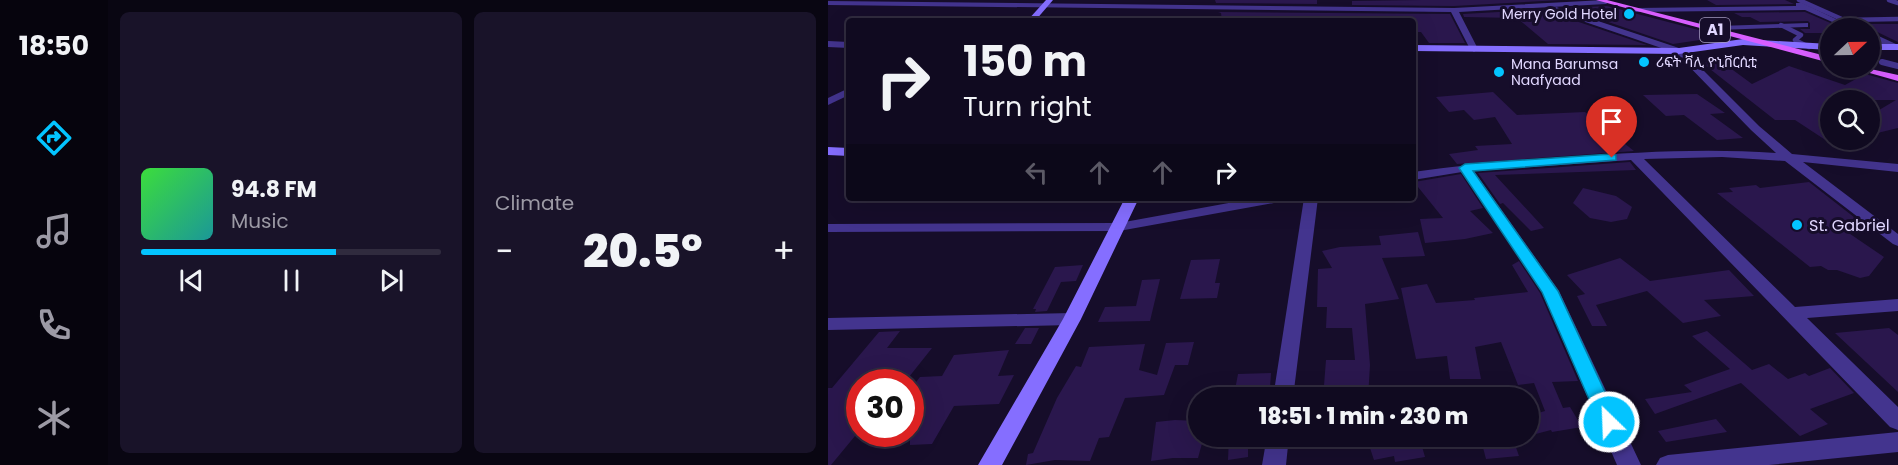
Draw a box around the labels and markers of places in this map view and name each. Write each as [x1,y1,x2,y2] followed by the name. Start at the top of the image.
[1502,4,1617,24] place label: Merry Gold Hotel
[1622,7,1636,21] marker: Merry Gold Hotel
[1656,52,1758,72] place label: ሪፍት ቫሊ ዮኒቨርሲቲ
[1511,54,1618,90] place label: Mana Barumsa Naafyaad
[1637,55,1651,69] marker: ሪፍት ቫሊ ዮኒቨርሲቲ
[1492,65,1506,79] marker: Mana Barumsa Naafyaad
[1586,96,1637,158] pin
[1809,214,1890,237] place label: St. Gabriel
[1790,218,1804,232] marker: St. Gabriel

